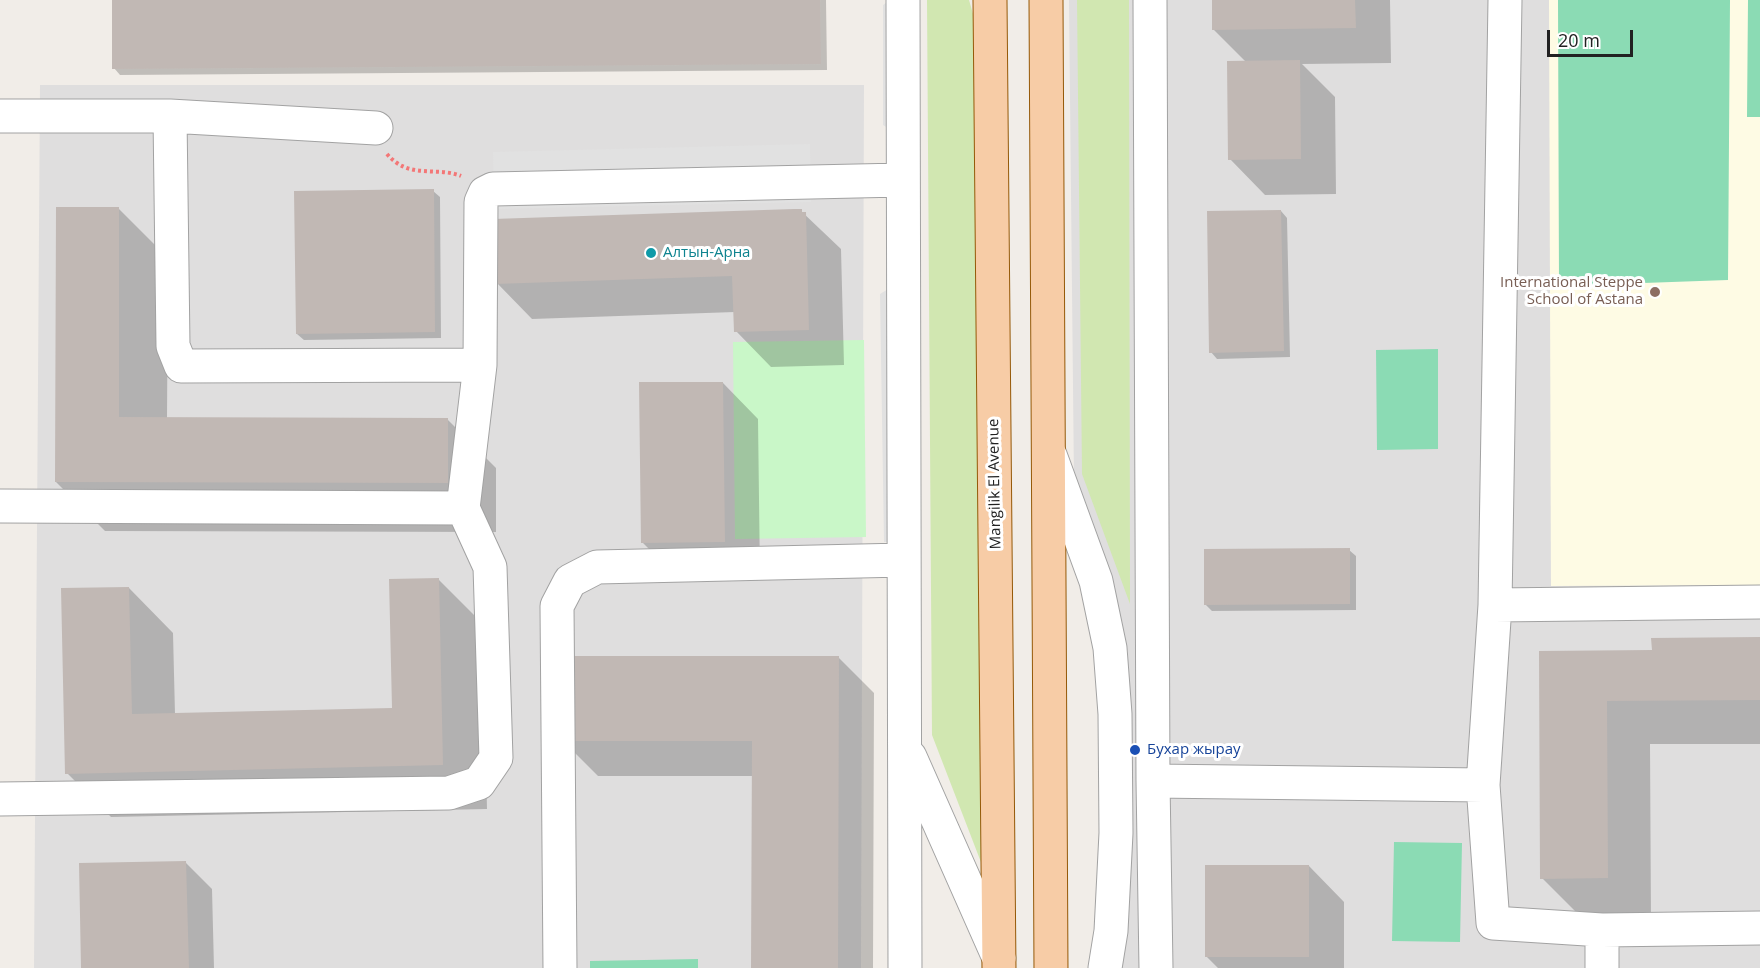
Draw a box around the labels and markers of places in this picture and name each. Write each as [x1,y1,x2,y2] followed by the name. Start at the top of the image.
[663,244,750,262] place label: Алтын-Арна
[644,246,658,260] marker: Алтын-Арна
[1500,274,1643,309] place label: International Steppe School of Astana
[1648,285,1662,299] marker: International Steppe School of Astana
[1147,741,1241,759] place label: Бухар жырау
[1128,743,1142,757] marker: Бухар жырау

